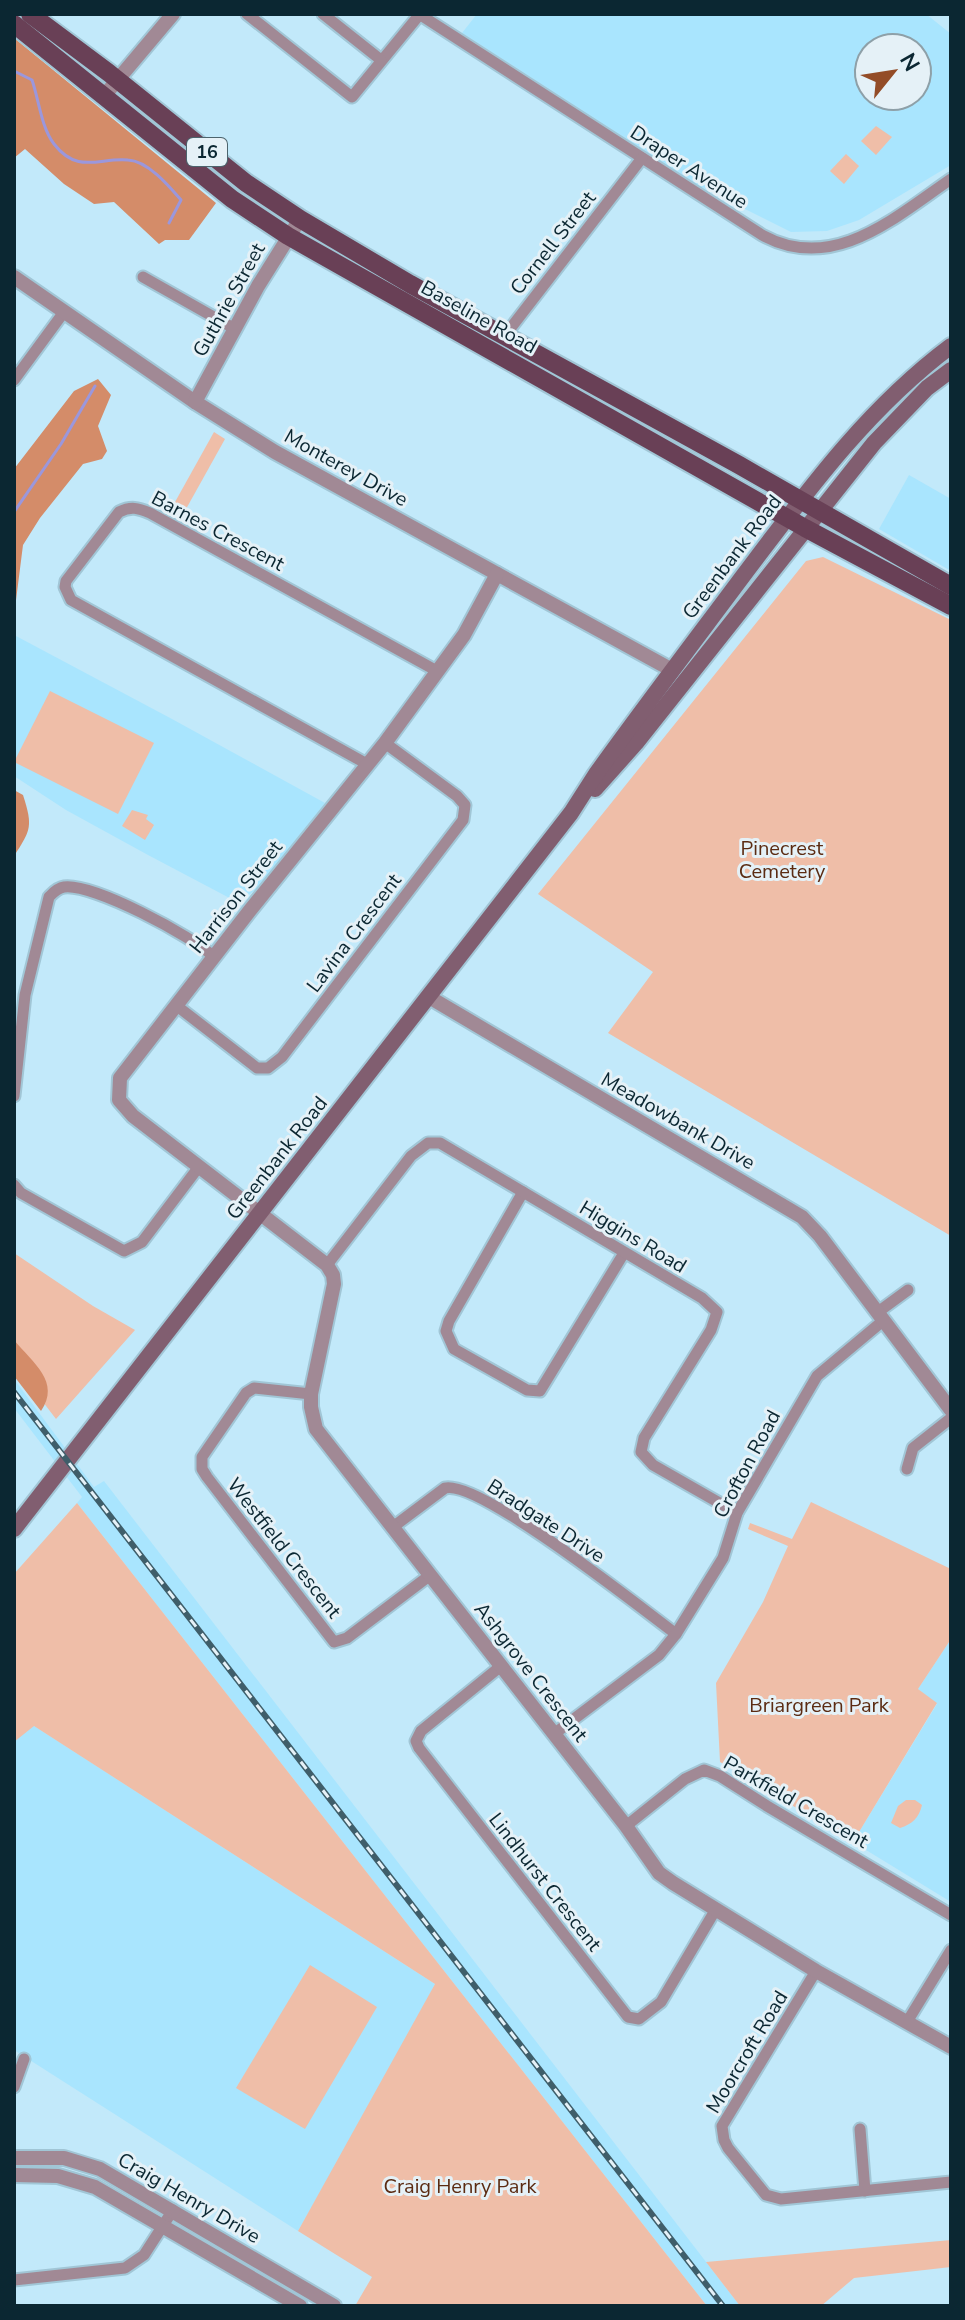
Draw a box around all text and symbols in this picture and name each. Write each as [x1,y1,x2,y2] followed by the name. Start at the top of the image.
[853,32,933,112] north arrow
[892,48,927,77] text: N
[625,119,753,215] street label: Draper Avenue
[187,138,227,166] road number: 16
[504,185,603,300] street label: Cornell Street
[187,237,272,362] street label: Guthrie Street
[416,274,542,360] street label: Baseline Road
[279,423,413,513] street label: Monterey Drive
[147,485,290,578] street label: Barnes Crescent
[676,489,788,625] street label: Greenbank Road
[183,834,289,959] street label: Harrison Street
[739,835,826,885] park label: Pinecrest Cemetery
[300,867,408,998] street label: Lavina Crescent
[596,1066,760,1176] street label: Meadowbank Drive
[220,1091,334,1225] street label: Greenbank Road
[574,1194,692,1280] street label: Higgins Road
[707,1405,787,1523] street label: Crofton Road
[221,1472,348,1625] street label: Westfield Crescent
[482,1473,610,1569] street label: Bradgate Drive
[468,1597,595,1748] street label: Ashgrove Crescent
[749,1692,890,1719] park label: Briargreen Park
[719,1750,874,1855] street label: Parkfield Crescent
[482,1807,608,1958] street label: Lindhurst Crescent
[700,1986,794,2118] street label: Moorcroft Road
[113,2146,265,2250] street label: Craig Henry Drive
[384,2173,537,2200] park label: Craig Henry Park

